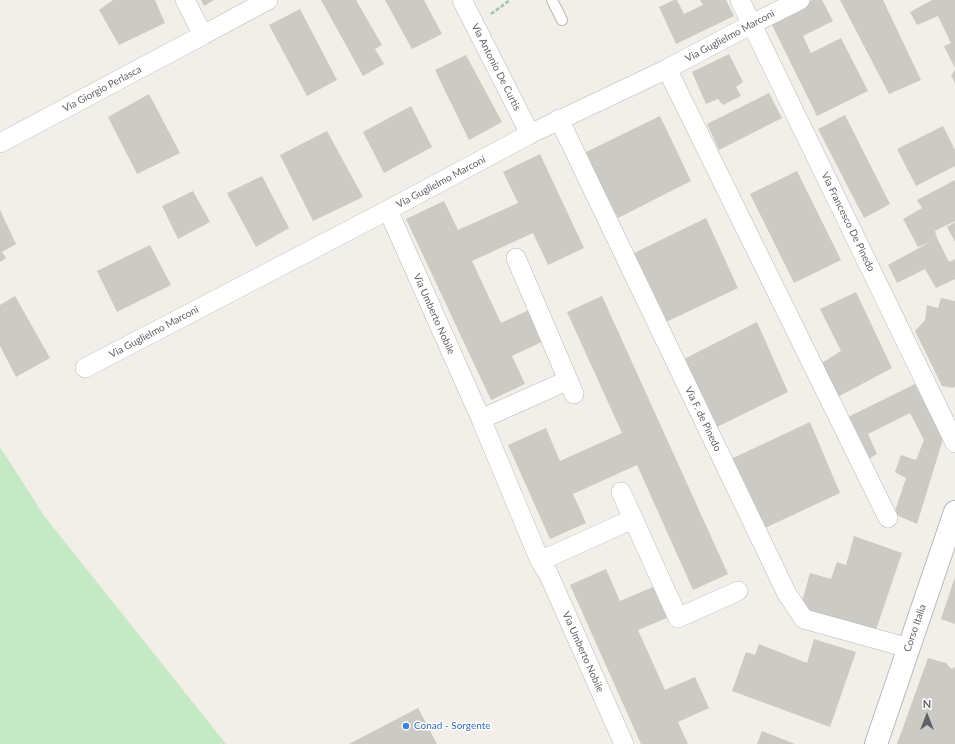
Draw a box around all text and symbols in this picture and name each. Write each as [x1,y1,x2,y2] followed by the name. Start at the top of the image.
[683,7,777,65] street label: Via Guglielmo Marconi
[469,21,523,113] street label: Via Antonio De Curtis
[61,63,143,115] street label: Via Giorgio Perlasca
[394,153,488,211] street label: Via Guglielmo Marconi
[819,170,877,274] street label: Via Francesco De Pinedo
[411,272,457,356] street label: Via Umberto Nobile
[107,303,201,361] street label: Via Guglielmo Marconi
[682,385,724,453] street label: Via F. de Pinedo
[901,603,929,653] street label: Corso Italia
[560,610,606,694] street label: Via Umberto Nobile
[907,696,947,736] north arrow
[923,697,931,710] text: N
[414,720,491,732] place label: Conad - Sorgente
[401,721,411,731] marker: Conad - Sorgente

